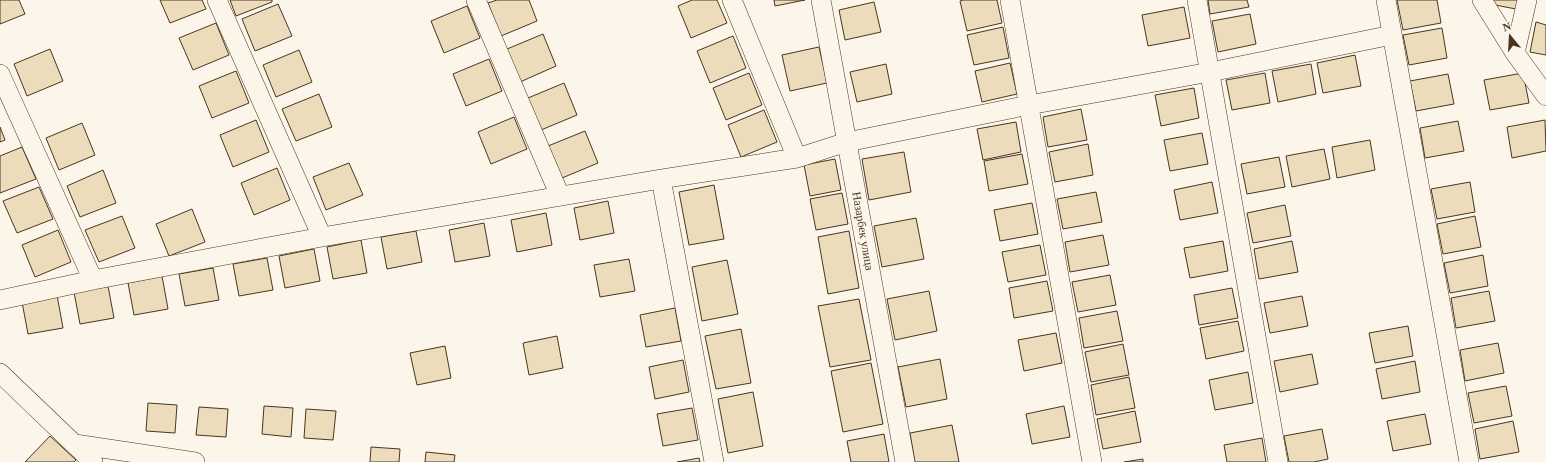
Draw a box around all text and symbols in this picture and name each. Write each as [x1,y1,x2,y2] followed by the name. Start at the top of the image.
[1490,16,1530,56] north arrow
[1501,20,1513,33] text: N
[849,190,877,272] street label: Назарбек улица

